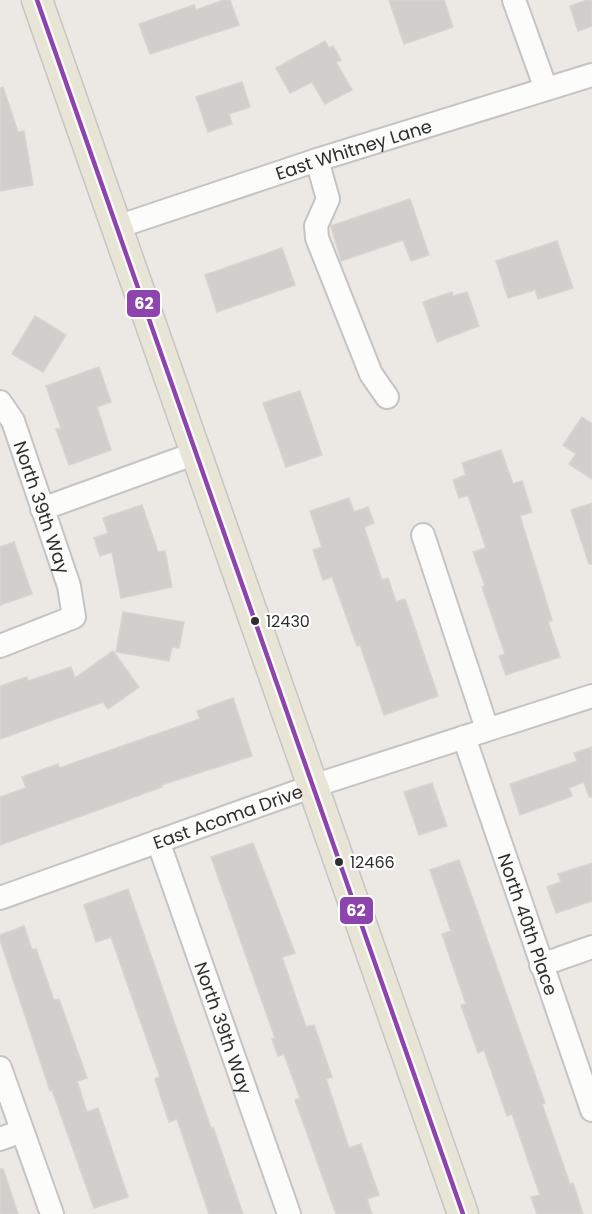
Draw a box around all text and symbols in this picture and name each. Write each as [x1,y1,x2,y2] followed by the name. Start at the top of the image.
[272,113,435,186] street label: East Whitney Lane
[126,289,161,318] line badge: 62
[134,292,154,315] text: 62
[8,438,76,577] street label: North 39th Way
[266,610,310,633] place label: 12430
[249,615,261,627] marker: 12430
[149,778,306,855] street label: East Acoma Drive
[492,850,564,999] street label: North 40th Place
[350,851,395,874] place label: 12466
[333,856,345,868] marker: 12466
[339,896,374,925] line badge: 62
[346,899,366,922] text: 62
[189,958,258,1097] street label: North 39th Way

